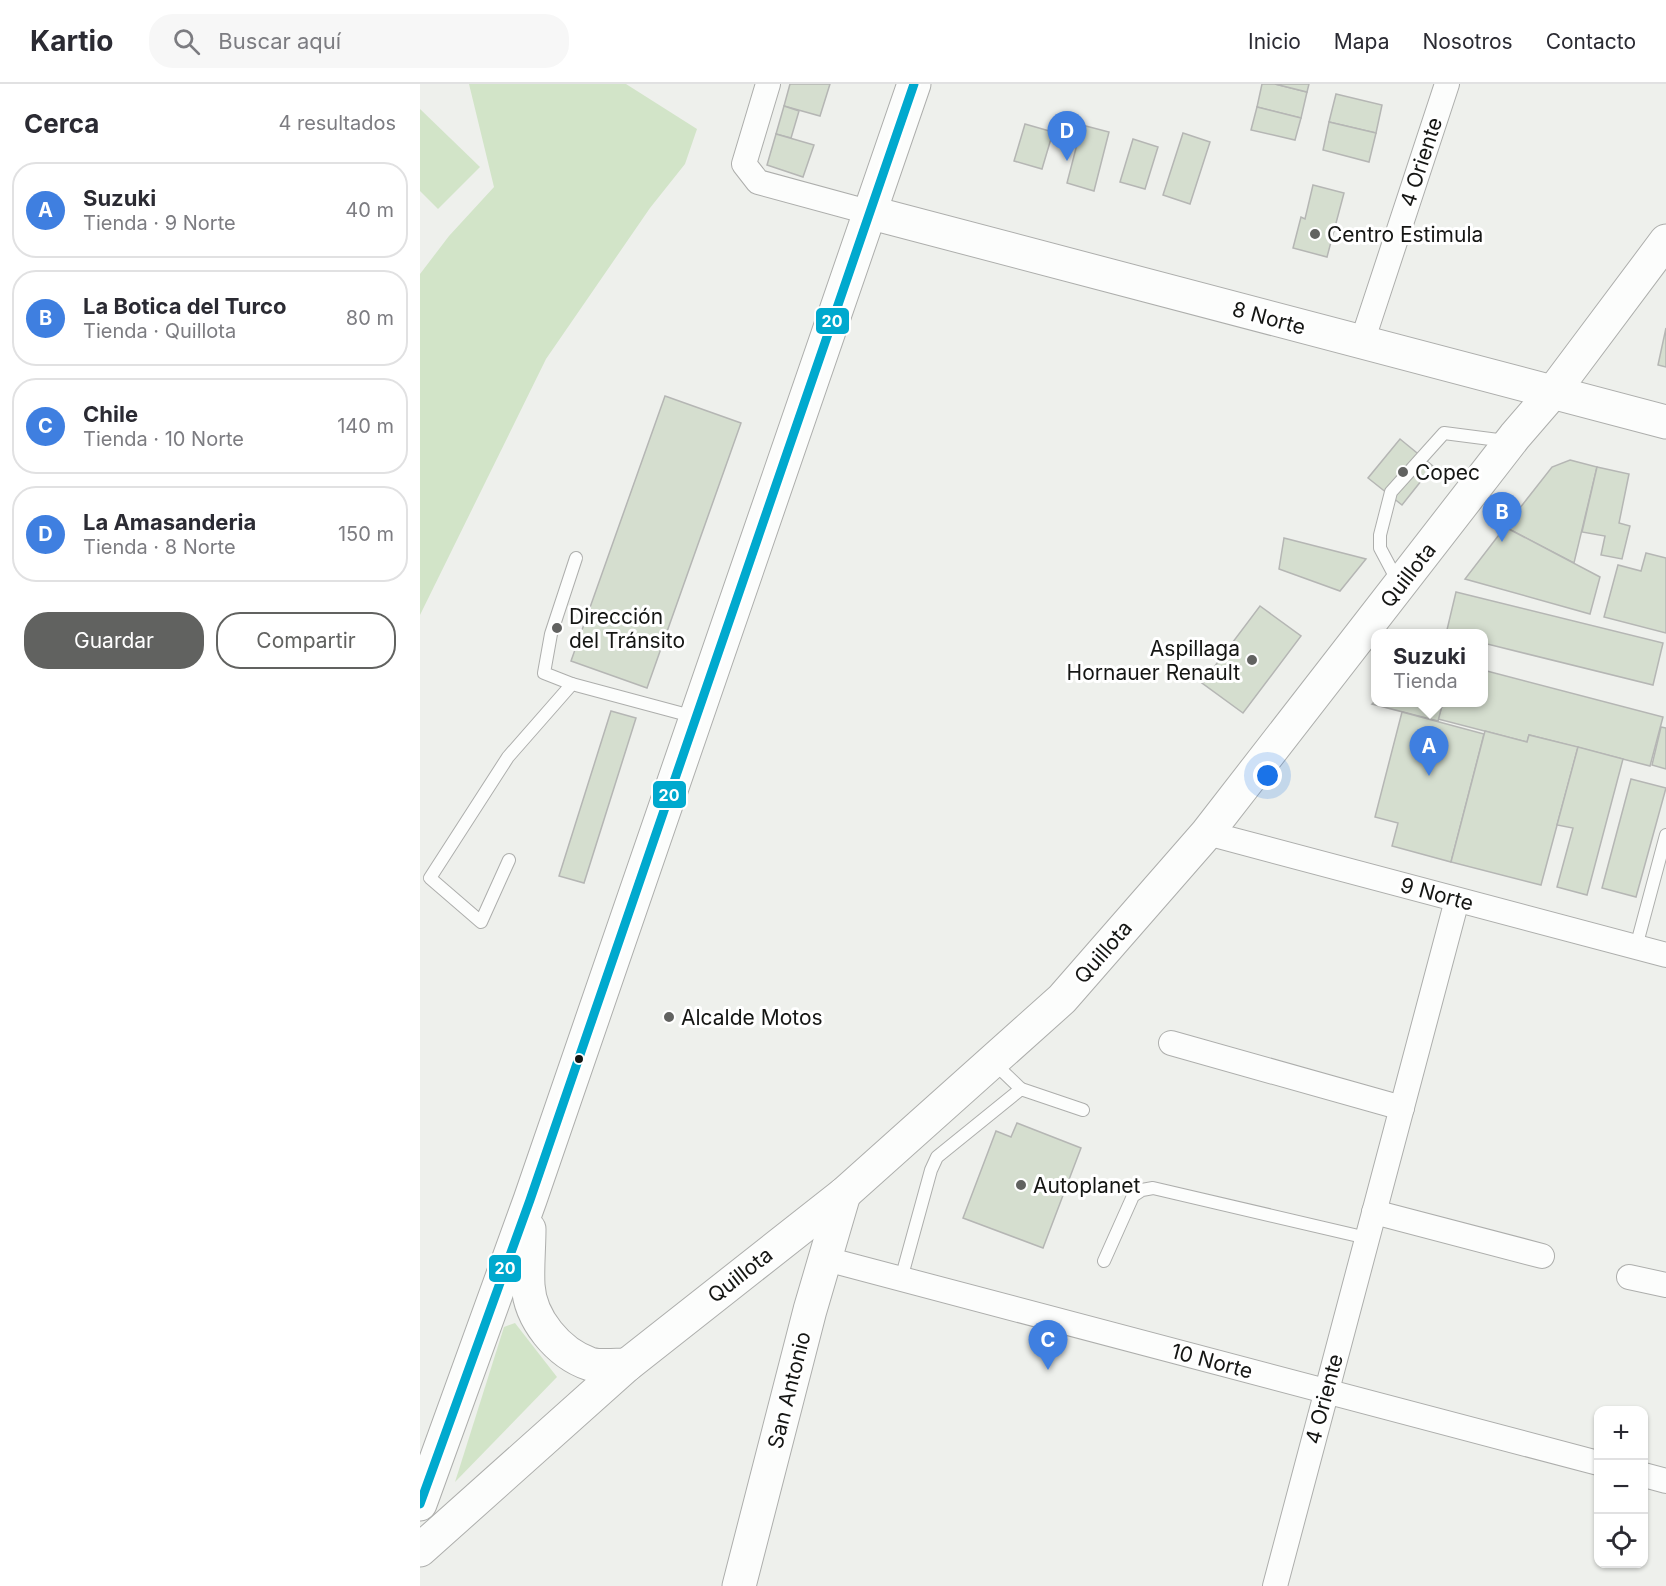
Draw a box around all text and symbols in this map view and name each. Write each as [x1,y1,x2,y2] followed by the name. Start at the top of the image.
[149,14,569,68] search box
[30,24,113,58] text: Kartio
[170,25,203,58] icon: search
[218,28,341,54] text: Buscar aquí
[1248,29,1301,54] text: Inicio
[1334,29,1389,54] text: Mapa
[1422,29,1513,54] text: Nosotros
[1546,29,1636,54] text: Contacto
[24,108,99,139] text: Cerca
[278,111,396,135] text: 4 resultados
[1048,112,1086,161] pin: D
[1395,114,1447,210] street label: 4 Oriente
[83,185,156,211] text: Suzuki
[38,198,53,222] text: A
[345,198,394,222] text: 40 m
[83,211,236,235] text: Tienda · 9 Norte
[1327,222,1483,247] place label: Centro Estimula
[1308,227,1322,241] marker: Centro Estimula
[83,293,286,319] text: La Botica del Turco
[1230,296,1308,340] street label: 8 Norte
[39,306,52,330] text: B
[346,306,394,330] text: 80 m
[815,307,850,335] line badge: 20
[822,311,843,331] text: 20
[83,319,236,343] text: Tienda · Quillota
[83,401,138,427] text: Chile
[38,414,53,438] text: C
[337,414,394,438] text: 140 m
[83,427,244,451] text: Tienda · 10 Norte
[1415,460,1480,485] place label: Copec
[1396,465,1410,479] marker: Copec
[1482,492,1522,542] pin: B
[83,509,256,535] text: La Amasanderia
[38,522,53,546] text: D
[338,522,394,546] text: 150 m
[83,535,236,559] text: Tienda · 8 Norte
[1375,538,1441,612] street label: Quillota
[569,604,685,653] place label: Dirección del Tránsito
[24,612,204,669] button: Guardar
[216,612,396,669] button: Compartir
[550,621,564,635] marker: Dirección del Tránsito
[1371,629,1488,707] popup
[1067,636,1240,685] place label: Aspillaga Hornauer Renault
[1393,643,1466,669] text: Suzuki
[1245,653,1259,667] marker: Aspillaga Hornauer Renault
[1393,669,1458,693] text: Tienda
[1410,726,1448,776] pin: A
[1253,761,1282,790] your location
[652,780,687,809] line badge: 20
[659,785,680,805] text: 20
[1398,872,1476,916] street label: 9 Norte
[1069,915,1137,989] street label: Quillota
[681,1005,823,1030] place label: Alcalde Motos
[662,1010,676,1024] marker: Alcalde Motos
[573,1053,585,1065] unlabelled marker
[1033,1173,1141,1198] place label: Autoplanet
[1014,1178,1028,1192] marker: Autoplanet
[703,1242,777,1308] street label: Quillota
[488,1254,522,1283] line badge: 20
[495,1258,516,1278] text: 20
[1028,1320,1068,1370] pin: C
[762,1329,816,1451] street label: San Antonio
[1169,1338,1255,1384] street label: 10 Norte
[1300,1351,1348,1447] street label: 4 Oriente
[1594,1406,1648,1568] map controls
[1594,1406,1648,1460] button: +
[1594,1460,1648,1514] button: −
[1594,1514,1648,1568] button: locate

